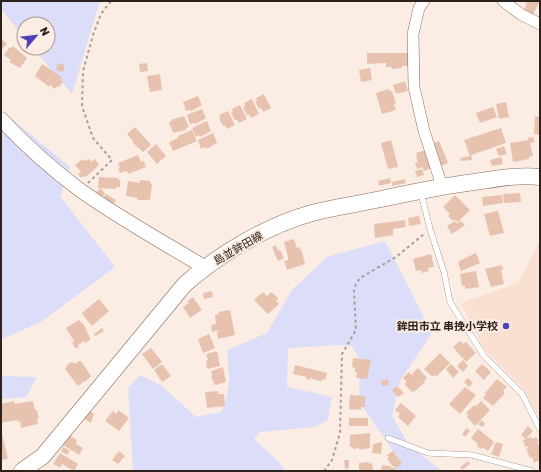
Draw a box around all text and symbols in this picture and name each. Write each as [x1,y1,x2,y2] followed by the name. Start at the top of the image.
[16,16,56,56] north arrow
[37,25,52,38] text: N
[211,229,265,268] street label: 島並鉾田線
[397,320,498,333] place label: 鉾田市立 串挽小学校
[501,321,511,331] marker: 鉾田市立 串挽小学校

